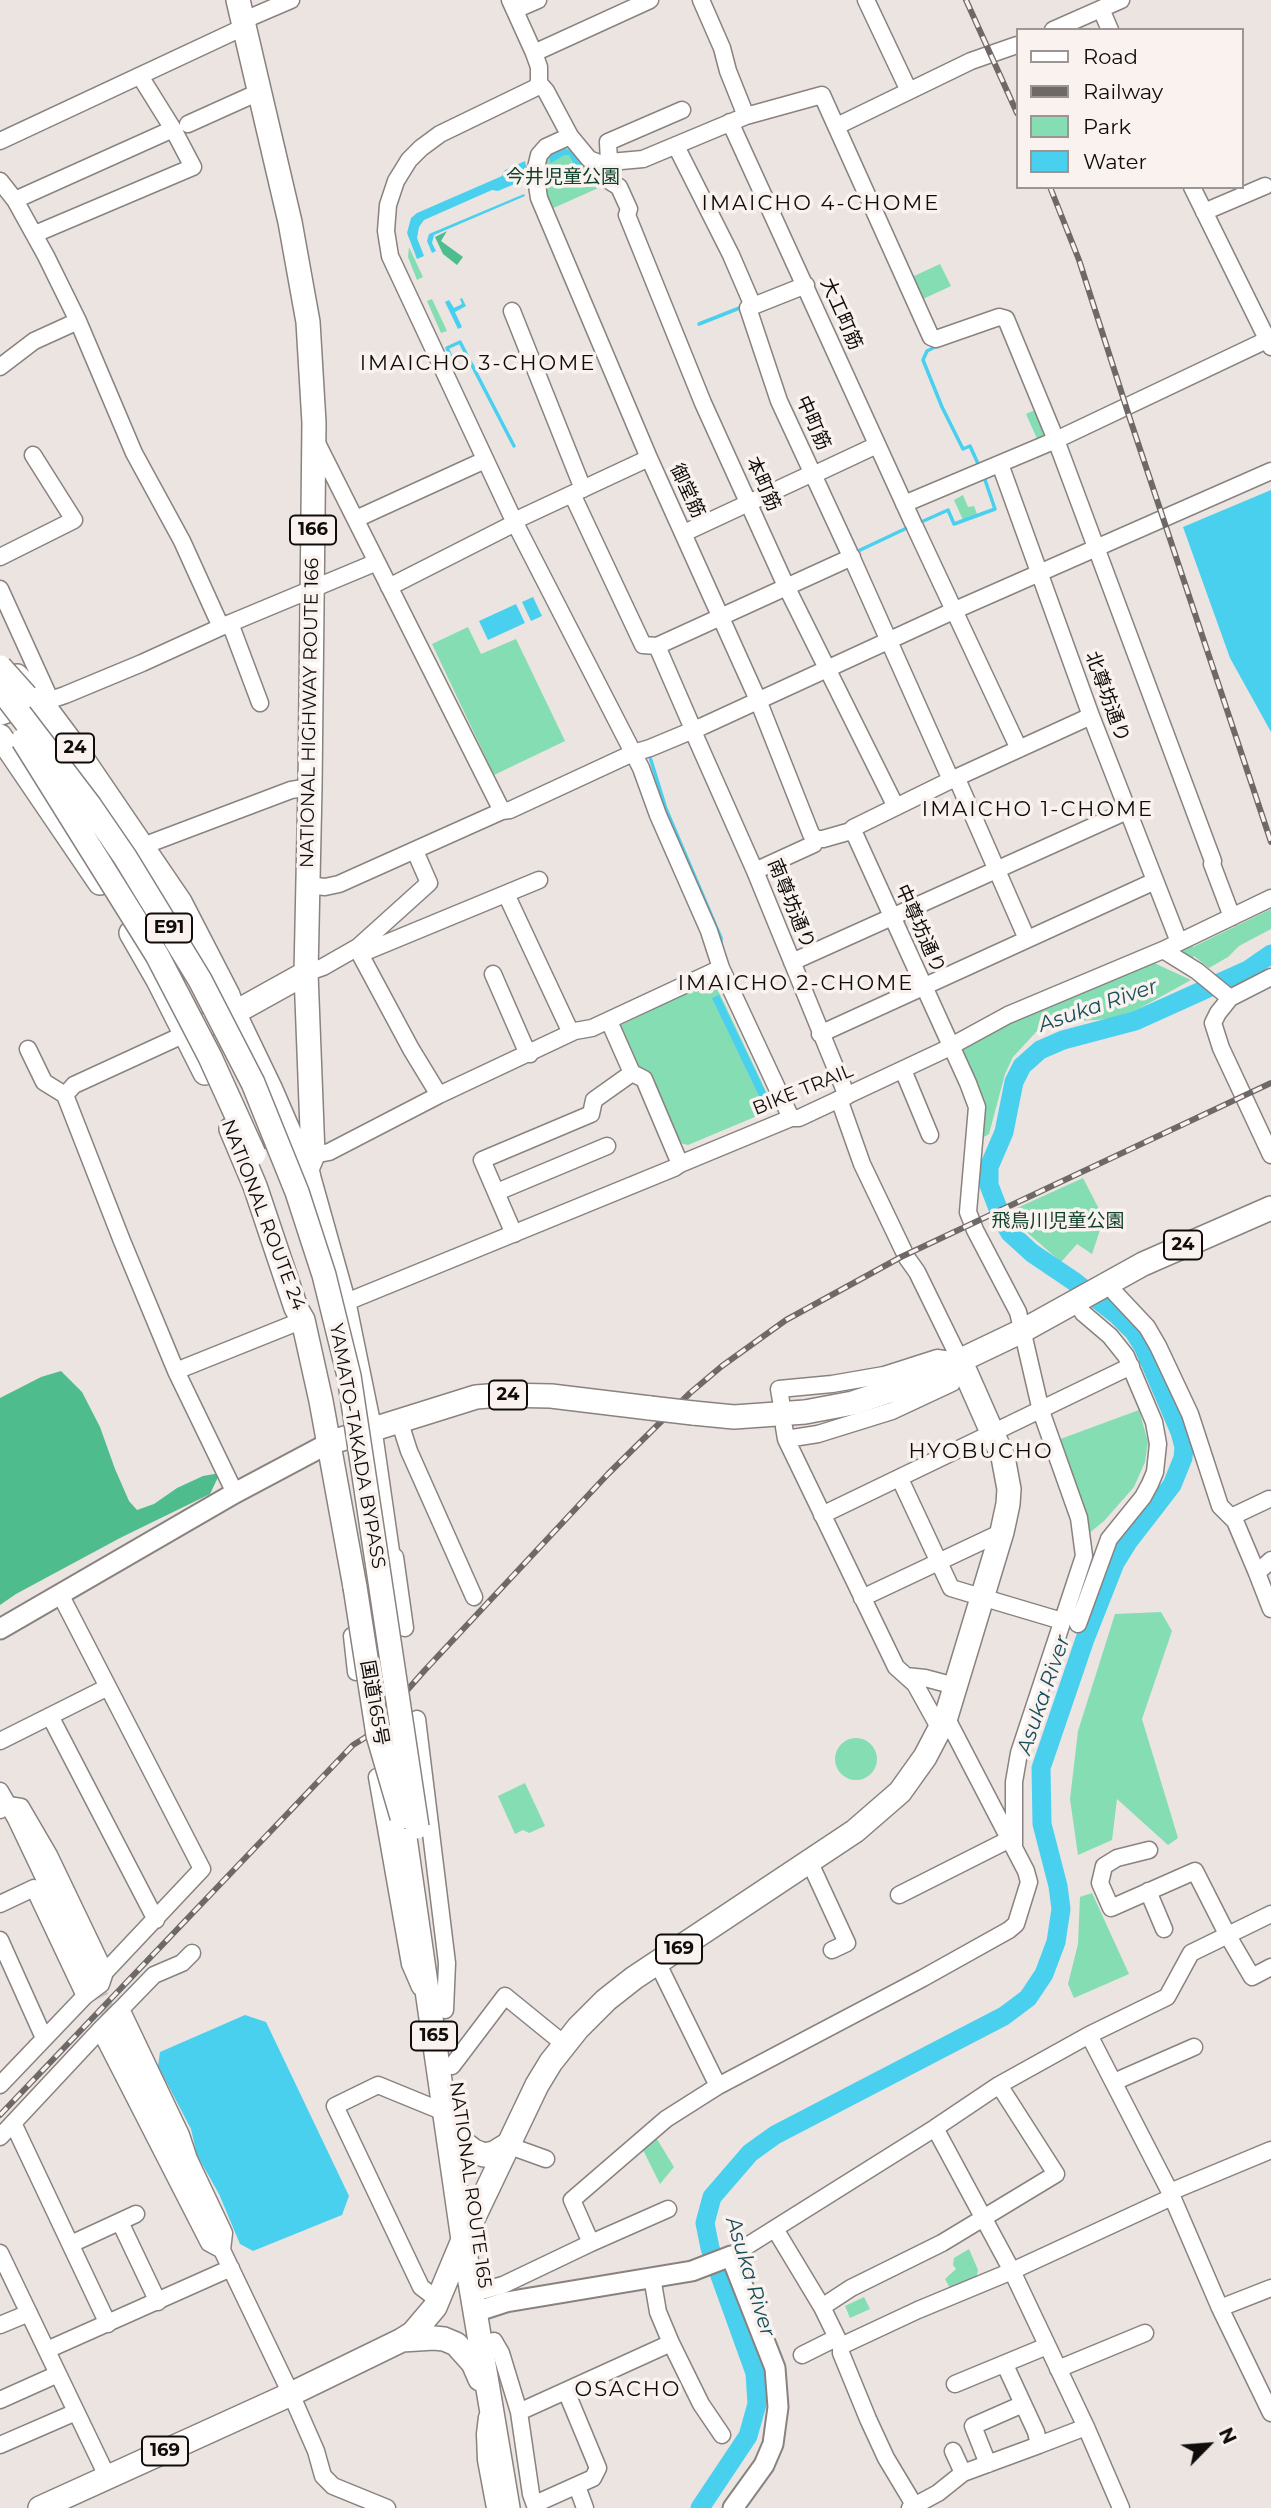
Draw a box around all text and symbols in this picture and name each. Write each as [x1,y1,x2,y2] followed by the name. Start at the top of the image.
[1016,28,1243,189] legend
[1083,44,1138,69] text: Road
[1083,79,1163,104] text: Railway
[1083,114,1131,139] text: Park
[1083,149,1147,174] text: Water
[506,166,620,188] park label: 今井児童公園
[703,191,939,217] district label: IMAICHO 4-CHOME
[815,275,867,353] street label: 大工町筋
[362,351,594,377] district label: IMAICHO 3-CHOME
[791,392,835,454] street label: 中町筋
[741,453,785,515] street label: 本町筋
[665,460,709,522] street label: 御堂筋
[290,516,336,544] road number: 166
[296,558,324,868] street label: NATIONAL HIGHWAY ROUTE 166
[1080,648,1134,746] street label: 北尊坊通り
[56,734,94,762] road number: 24
[924,797,1152,823] district label: IMAICHO 1-CHOME
[763,856,819,952] street label: 南尊坊通り
[890,881,950,977] street label: 中尊坊通り
[146,914,192,943] road number: E91
[680,971,912,997] district label: IMAICHO 2-CHOME
[1035,974,1161,1038] water label: Asuka River
[749,1059,857,1121] street label: BIKE TRAIL
[216,1117,310,1313] street label: NATIONAL ROUTE 24
[992,1210,1124,1232] park label: 飛鳥川児童公園
[1164,1230,1202,1260] road number: 24
[324,1321,390,1571] street label: YAMATO-TAKADA BYPASS
[489,1380,527,1410] road number: 24
[909,1439,1053,1465] district label: HYOBUCHO
[1012,1632,1076,1758] water label: Asuka River
[355,1659,393,1747] street label: 国道165号
[656,1935,702,1964] road number: 169
[411,2022,457,2050] road number: 165
[444,2080,496,2290] street label: NATIONAL ROUTE 165
[720,2214,780,2340] water label: Asuka River
[575,2377,681,2403] district label: OSACHO
[1173,2410,1243,2480] north arrow
[1214,2424,1241,2448] text: N
[142,2437,188,2466] road number: 169

